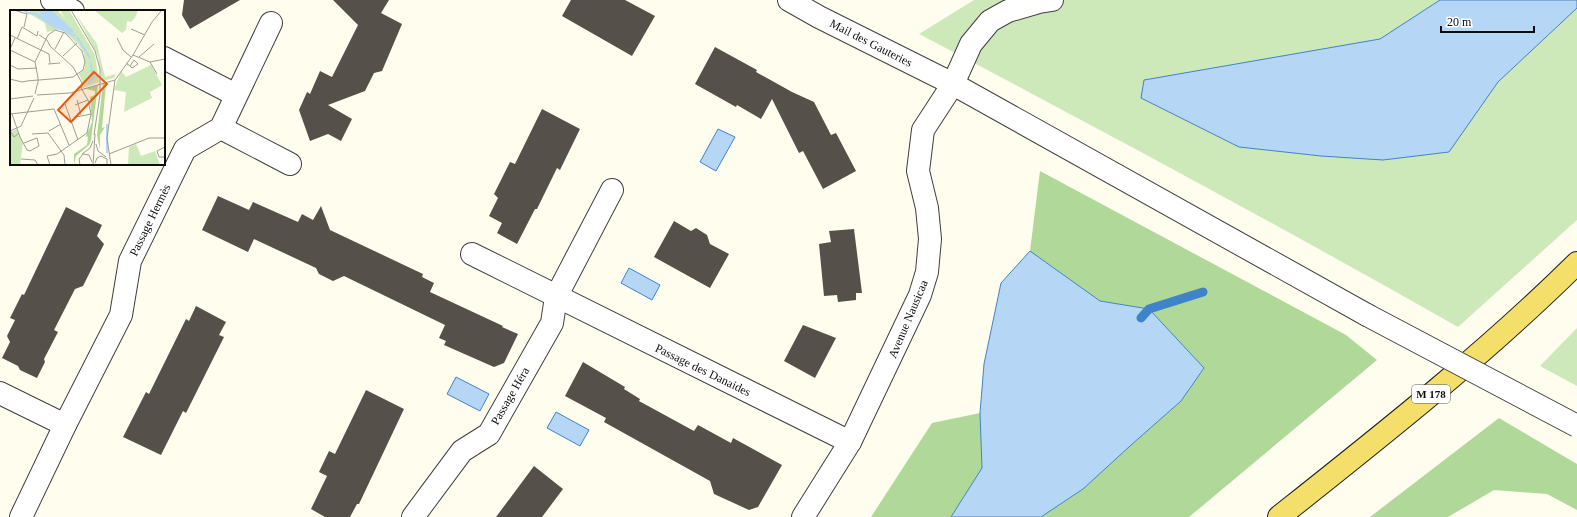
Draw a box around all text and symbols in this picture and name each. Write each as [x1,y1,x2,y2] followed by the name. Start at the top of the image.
[1441,8,1534,34] scale bar
[10,10,165,165] inset map
[1447,15,1472,29] text: 20 m
[827,16,915,70] street label: Mail des Gauteries
[127,181,174,258] street label: Passage Hermès
[885,277,931,360] street label: Avenue Nausicaa
[653,341,753,399] street label: Passage des Danaides
[488,364,532,427] street label: Passage Héra
[1412,385,1450,403] road number: M 178

